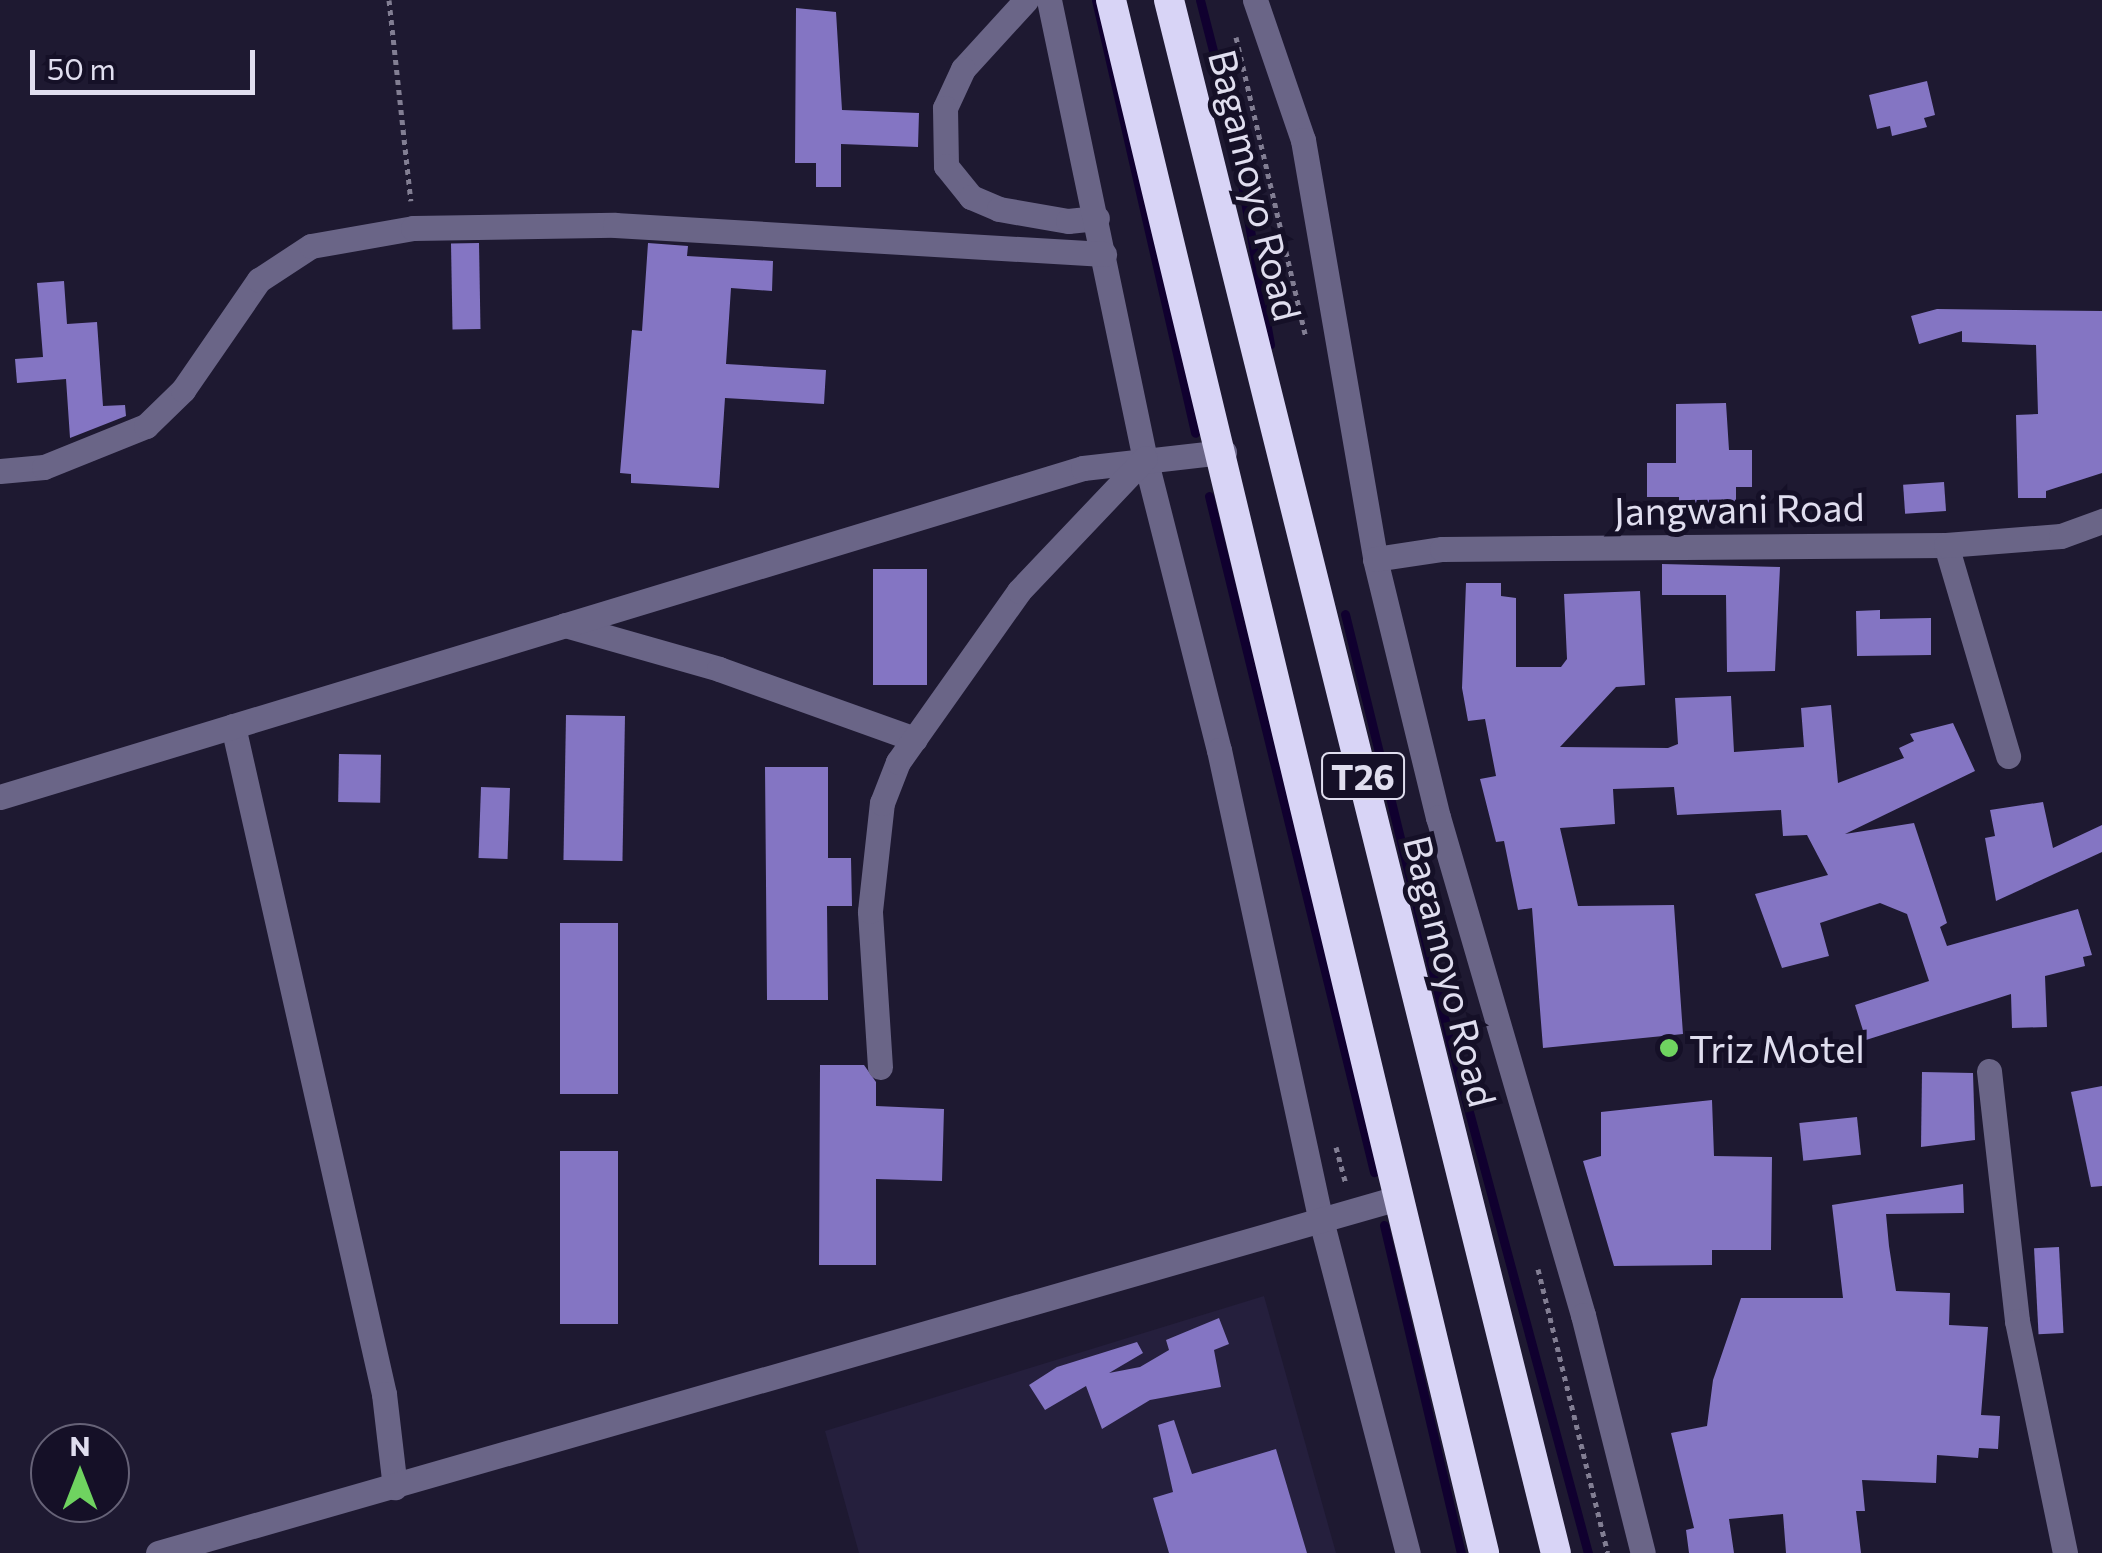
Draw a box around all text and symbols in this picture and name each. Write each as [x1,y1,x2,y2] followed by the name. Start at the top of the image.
[35,30,260,92] scale bar
[1200,45,1312,325] street label: Bagamoyo Road
[47,49,116,86] text: 50 m
[1613,483,1865,533] street label: Jangwani Road
[1320,746,1406,806] road number: T26
[1395,831,1507,1111] street label: Bagamoyo Road
[1689,1025,1865,1071] place label: Triz Motel
[1658,1037,1680,1059] marker: Triz Motel
[30,1423,130,1523] north arrow
[70,1428,91,1462] text: N

